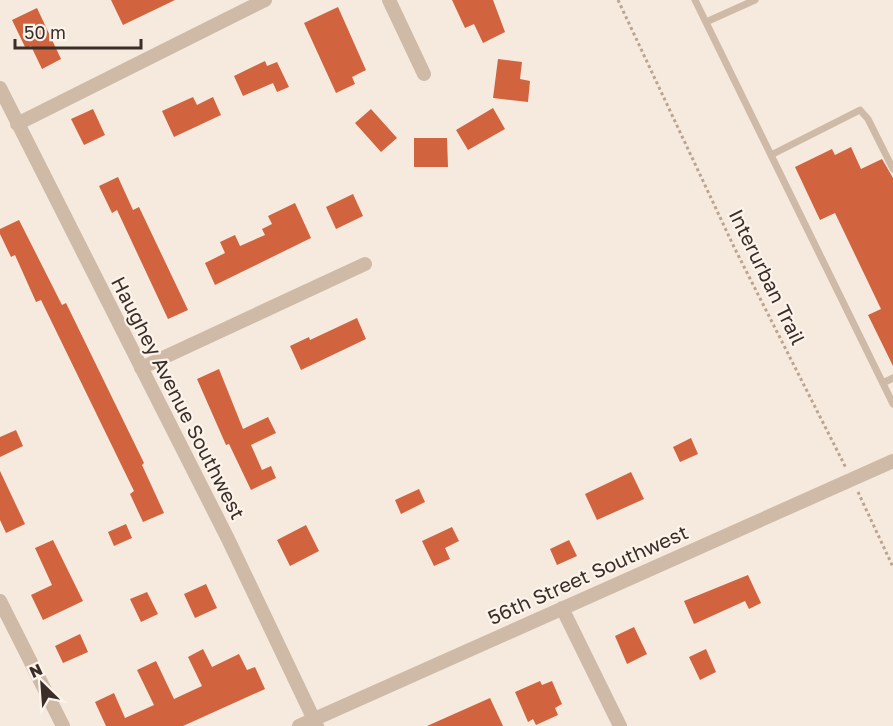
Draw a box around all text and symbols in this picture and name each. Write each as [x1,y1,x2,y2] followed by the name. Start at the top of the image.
[15,12,141,50] scale bar
[24,21,66,43] text: 50 m
[725,205,811,348] street label: Interurban Trail
[107,272,251,523] street label: Haughey Avenue Southwest
[484,519,691,629] street label: 56th Street Southwest
[12,654,72,714] north arrow
[26,659,45,682] text: N

